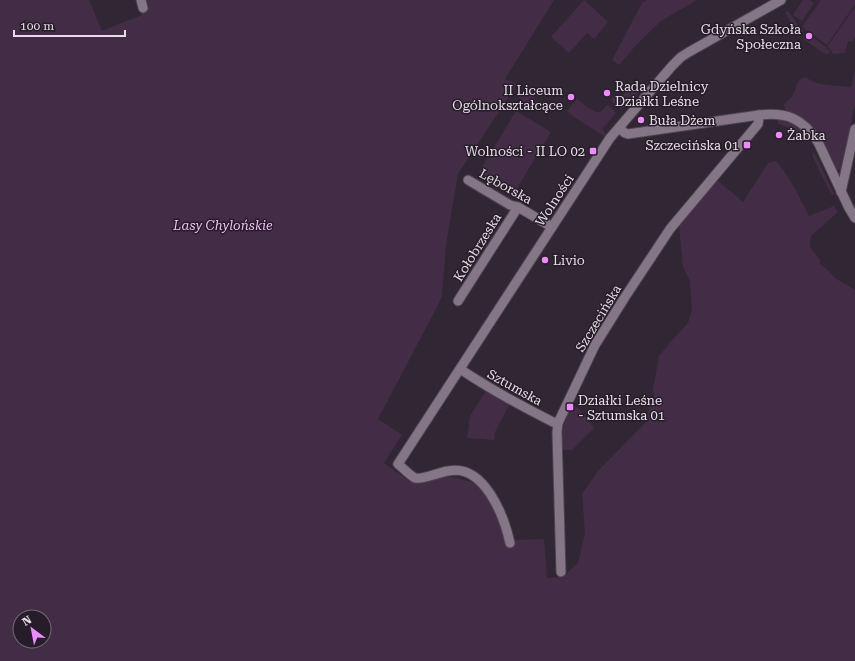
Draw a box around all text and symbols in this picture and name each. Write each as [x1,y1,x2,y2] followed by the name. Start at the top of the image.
[14,12,125,38] scale bar
[20,19,54,33] text: 100 m
[701,22,801,52] place label: Gdyńska Szkoła Społeczna
[804,31,814,41] marker: Gdyńska Szkoła Społeczna
[615,79,709,109] place label: Rada Dzielnicy Działki Leśne
[452,83,563,113] place label: II Liceum Ogólnokształcące
[602,88,612,98] marker: Rada Dzielnicy Działki Leśne
[566,92,576,102] marker: II Liceum Ogólnokształcące
[649,113,715,128] place label: Buła Dżem
[636,115,646,125] marker: Buła Dżem
[787,128,825,143] place label: Żabka
[774,130,784,140] marker: Żabka
[646,138,739,153] place label: Szczecińska 01
[742,140,752,150] marker: Szczecińska 01
[465,144,585,159] place label: Wolności - II LO 02
[588,146,598,156] marker: Wolności - II LO 02
[477,166,535,207] street label: Lęborska
[532,172,577,229] street label: Wolności
[451,211,504,284] street label: Kołobrzeska
[172,218,273,233] park label: Lasy Chylońskie
[553,253,585,268] place label: Livio
[540,255,550,265] marker: Livio
[573,282,624,355] street label: Szczecińska
[485,366,545,409] street label: Sztumska
[578,393,665,423] place label: Działki Leśne - Sztumska 01
[565,402,575,412] marker: Działki Leśne - Sztumska 01
[12,609,52,649] north arrow
[20,613,34,629] text: N

